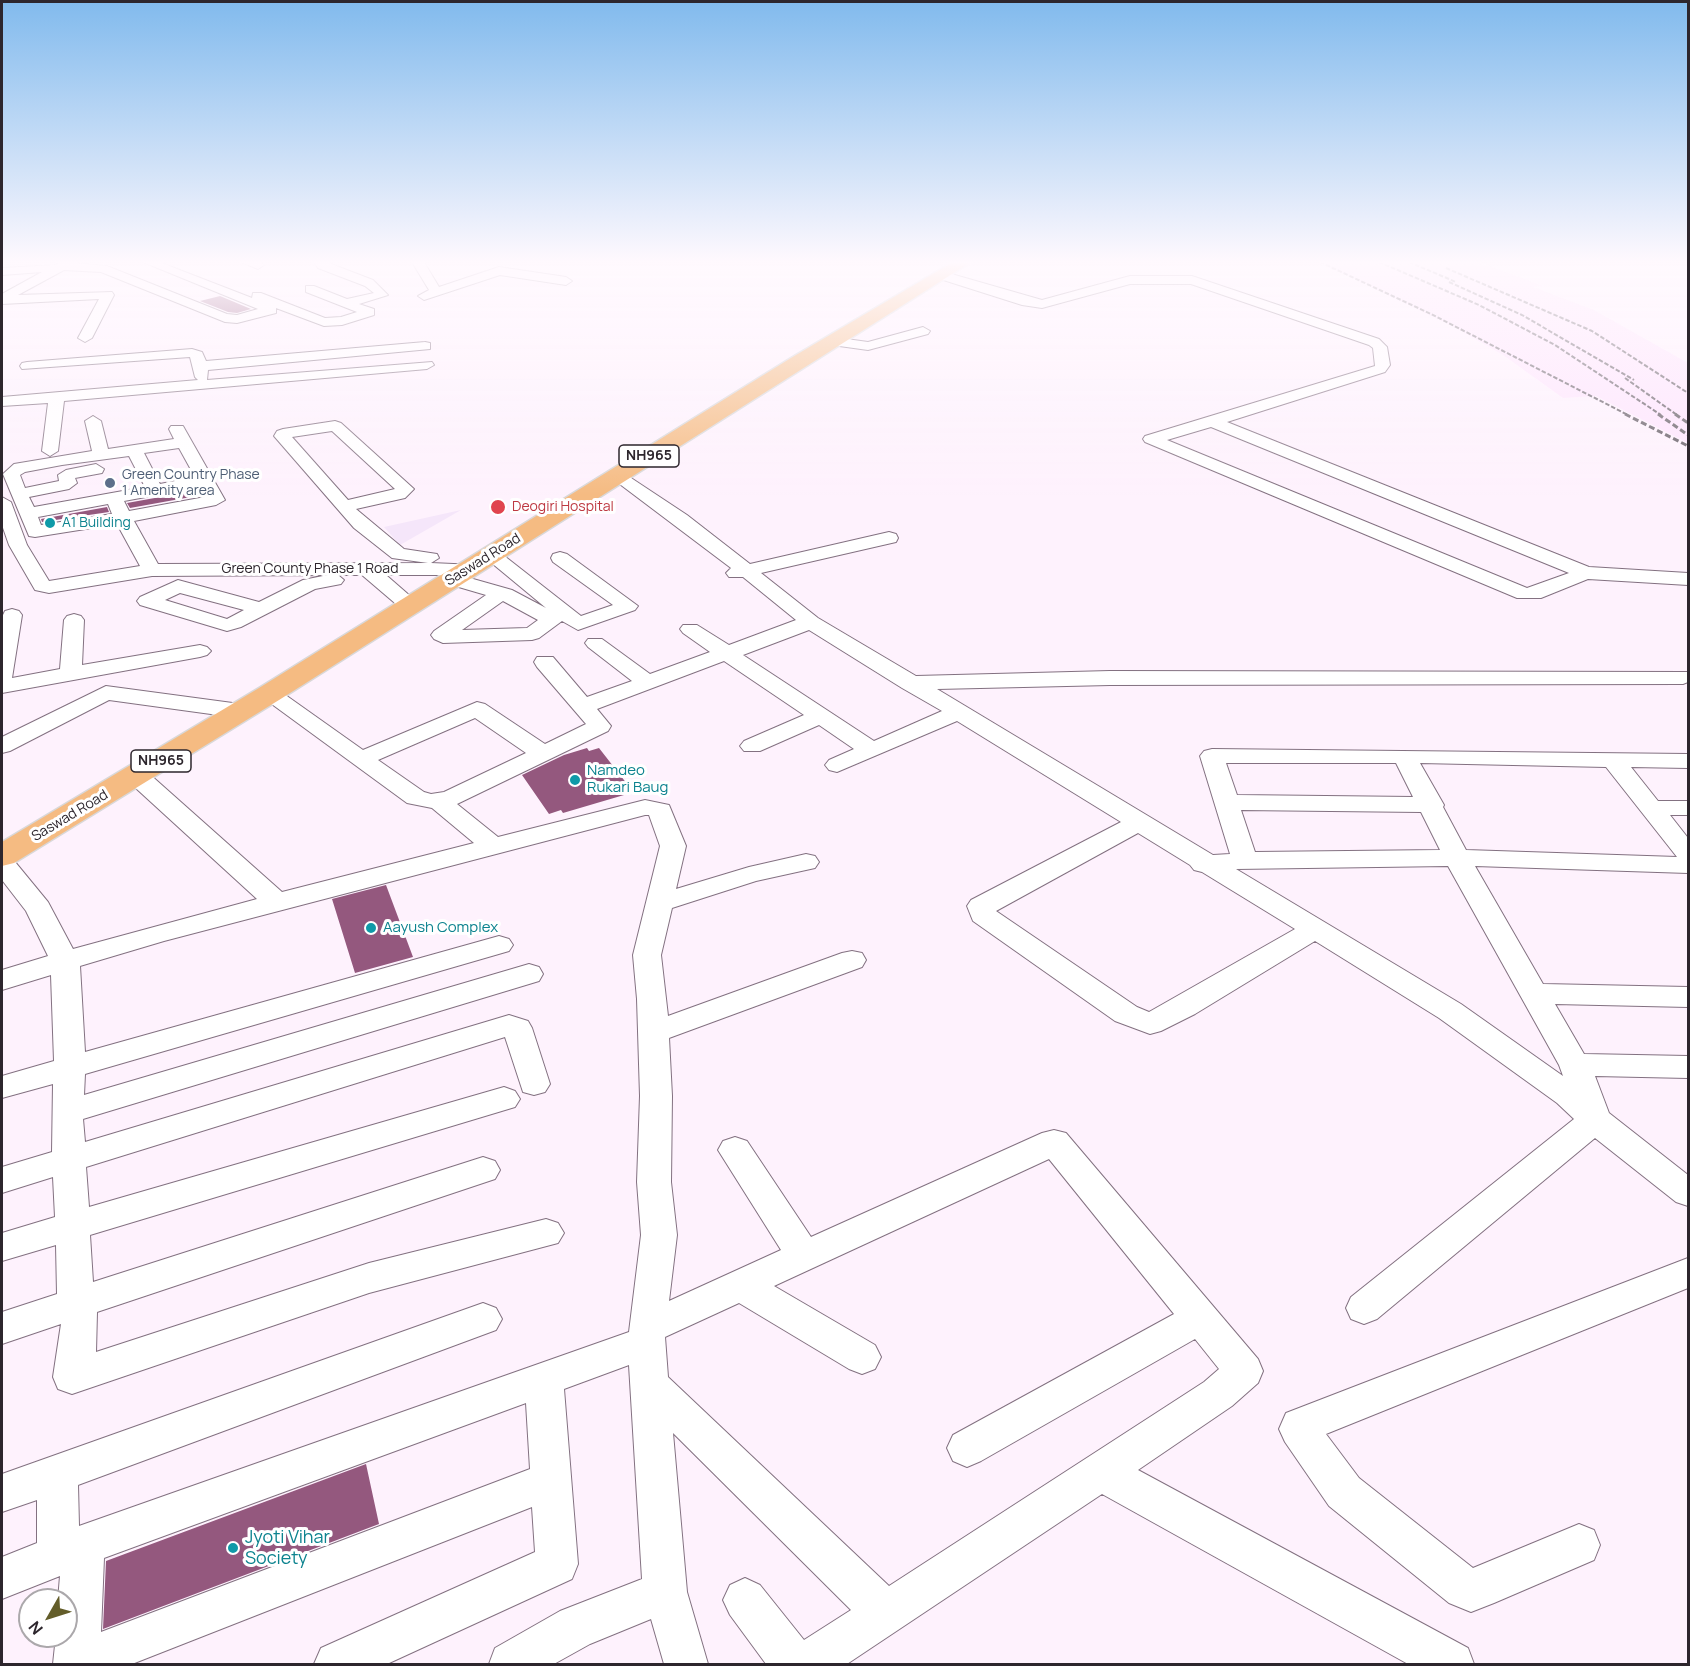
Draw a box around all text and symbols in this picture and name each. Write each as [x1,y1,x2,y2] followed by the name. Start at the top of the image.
[619,445,679,467] road number: NH965
[122,467,260,500] place label: Green Country Phase 1 Amenity area
[103,476,117,490] marker: Green Country Phase 1 Amenity area
[489,498,507,516] marker: Deogiri Hospital
[512,499,614,515] place label: Deogiri Hospital
[62,515,131,531] place label: A1 Building
[43,516,57,530] marker: A1 Building
[442,530,524,590] street label: Saswad Road
[222,561,398,577] street label: Green County Phase 1 Road
[131,750,191,772] road number: NH965
[587,762,668,797] place label: Namdeo Rukari Baug
[568,773,582,787] marker: Namdeo Rukari Baug
[29,787,111,845] street label: Saswad Road
[383,919,498,937] place label: Aayush Complex
[364,921,378,935] marker: Aayush Complex
[245,1527,330,1570] place label: Jyoti Vihar Society
[226,1541,240,1555] marker: Jyoti Vihar Society
[18,1588,78,1648] north arrow
[23,1617,48,1639] text: N

